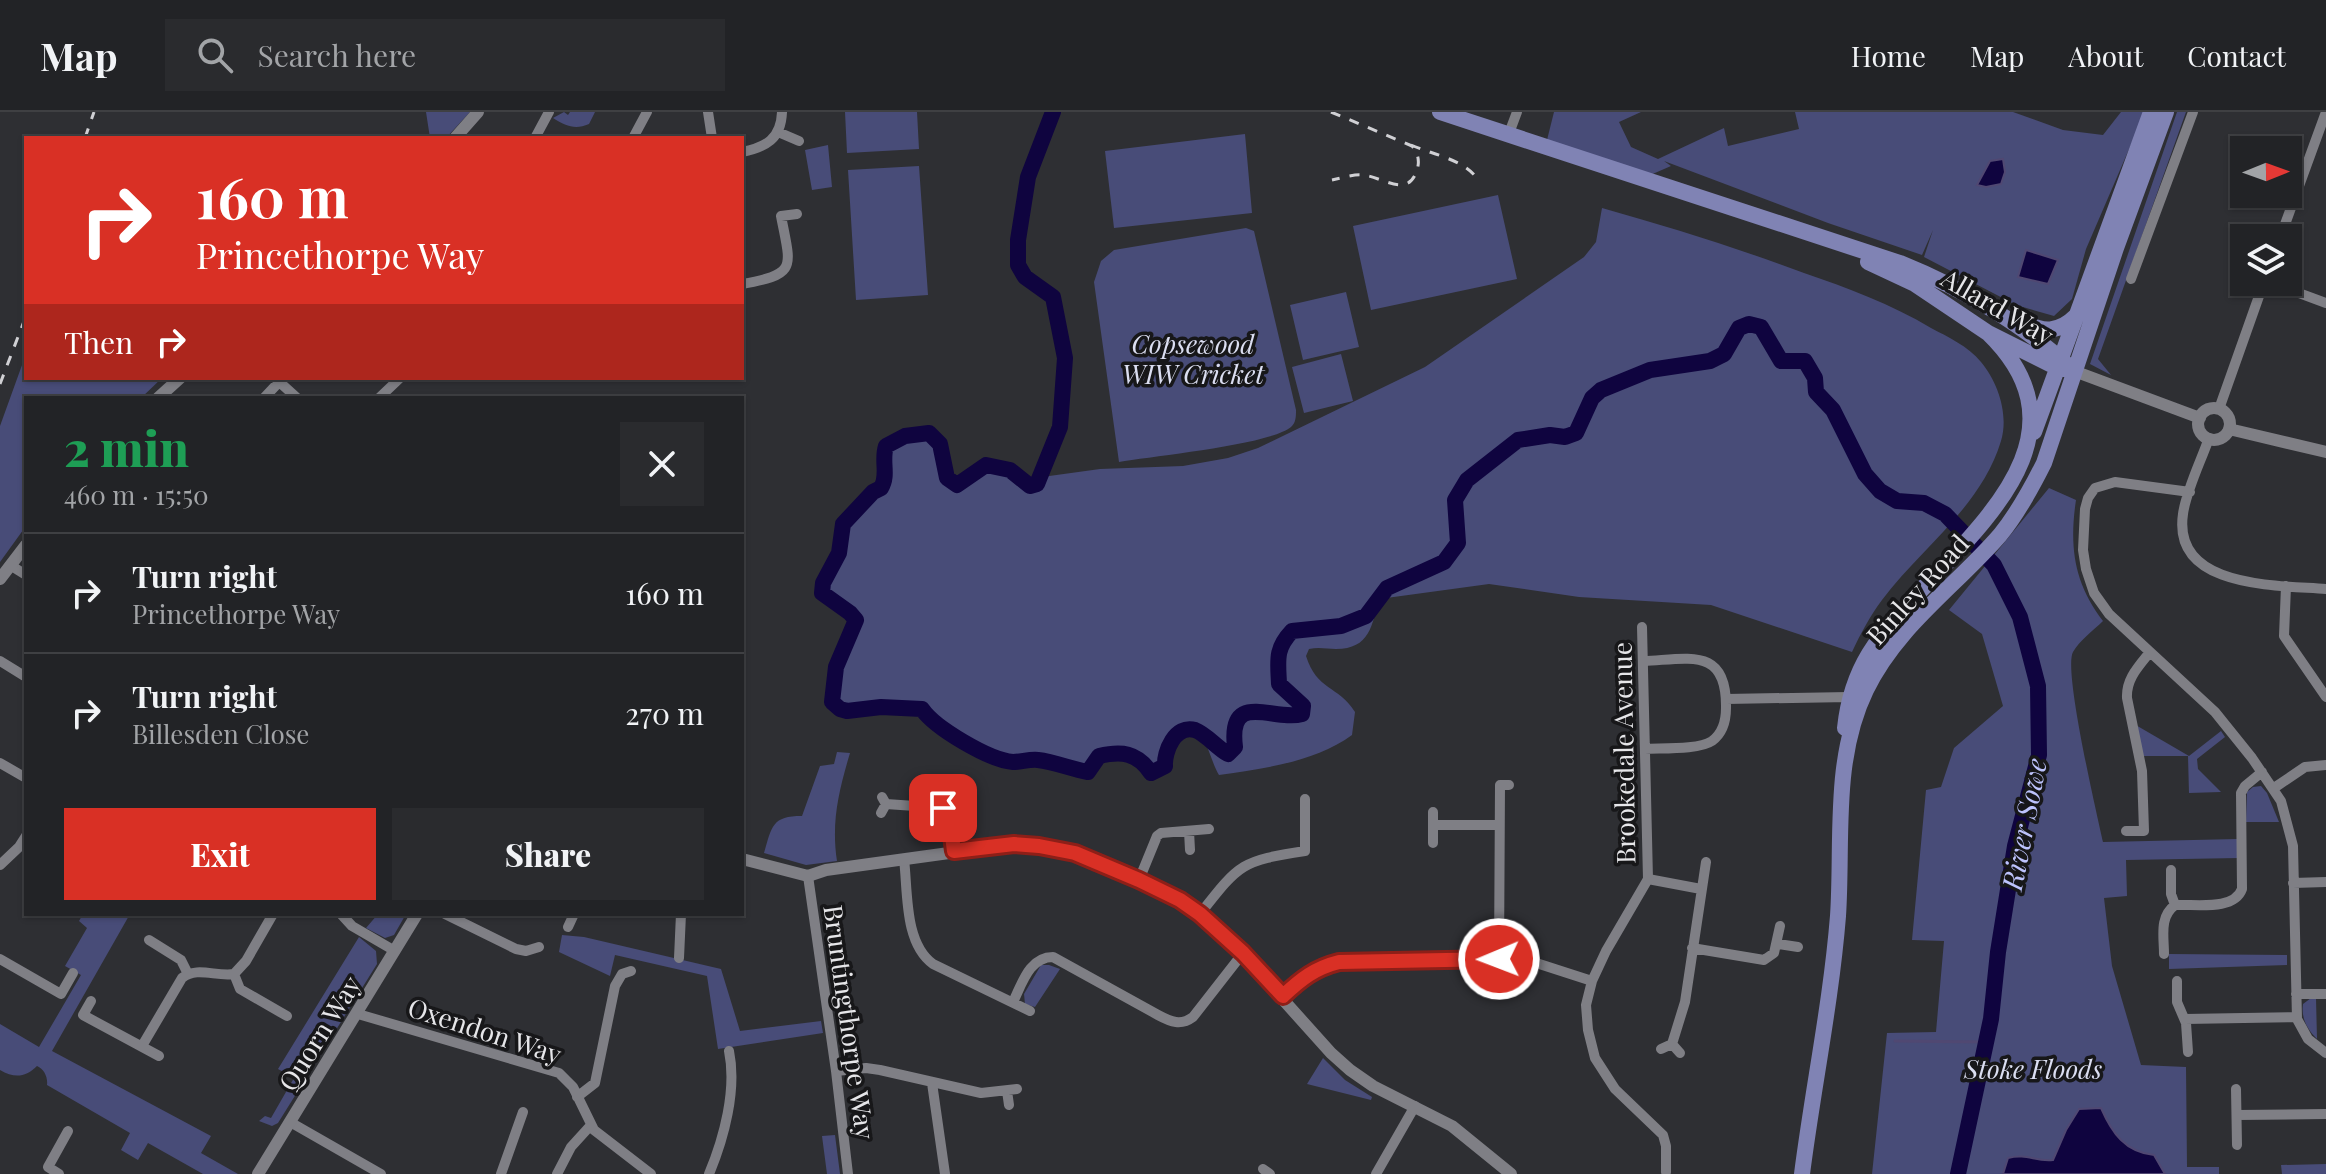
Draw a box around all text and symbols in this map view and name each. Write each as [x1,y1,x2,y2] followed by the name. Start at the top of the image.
[165,19,725,91] search box
[40,30,117,81] text: Map
[193,33,237,77] icon: search
[257,35,416,75] text: Search here
[1851,37,1926,74] text: Home
[1970,37,2024,74] text: Map
[2068,37,2143,74] text: About
[2187,37,2286,74] text: Contact
[2230,136,2302,208] north arrow
[2230,136,2302,296] map controls
[196,158,349,233] text: 160 m
[64,168,168,272] icon: right
[2230,224,2302,296] button: layers
[196,230,484,278] text: Princethorpe Way
[1935,259,2060,352] street label: Allard Way
[149,320,193,364] icon: right
[64,322,133,362] text: Then
[1122,326,1265,391] park label: Copsewood WIW Cricket
[64,415,189,479] text: 2 min
[620,422,704,506] button: close
[64,477,209,512] text: 460 m · 15:50
[1858,526,1976,652] street label: Binley Road
[132,556,277,596] text: Turn right
[64,571,108,615] icon: right
[625,573,704,613] text: 160 m
[132,596,340,631] text: Princethorpe Way
[1604,642,1642,864] street label: Brookedale Avenue
[132,676,277,716] text: Turn right
[64,691,108,735] icon: right
[625,693,704,733] text: 270 m
[132,716,309,751] text: Billesden Close
[1992,755,2054,894] water label: River Sowe
[909,774,977,842] pin
[921,786,965,830] icon: arrive
[64,808,376,900] button: Exit
[392,808,704,900] button: Share
[816,903,884,1141] street label: Bruntingthorpe Way
[1457,917,1541,1001] position arrow
[270,969,368,1097] street label: Quorn Way
[404,989,566,1071] street label: Oxendon Way
[1963,1051,2102,1086] park label: Stoke Floods

